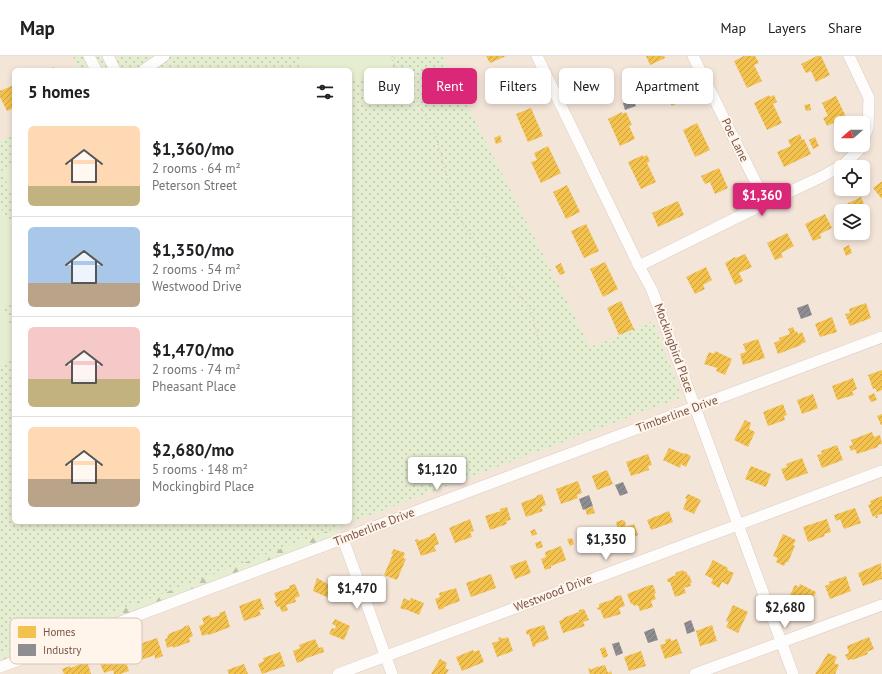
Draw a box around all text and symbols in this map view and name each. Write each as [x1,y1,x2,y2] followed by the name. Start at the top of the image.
[20,16,55,40] text: Map
[720,19,746,37] text: Map
[768,19,806,37] text: Layers
[828,19,862,37] text: Share
[364,68,414,104] chip: Buy
[422,68,477,104] chip: Rent
[485,68,551,104] chip: Filters
[559,68,614,104] chip: New
[622,68,713,104] chip: Apartment
[28,81,90,103] text: 5 homes
[314,81,336,103] icon: filters
[718,116,752,164] street label: Poe Lane
[834,116,870,152] north arrow
[834,116,870,240] map controls
[152,138,234,160] text: $1,360/mo
[60,142,108,190] icon: home
[152,160,241,177] text: 2 rooms · 64 m²
[834,160,870,196] button: locate
[152,177,237,194] text: Peterson Street
[729,183,795,217] pin: $1,360
[742,187,782,204] text: $1,360
[834,204,870,240] button: layers
[152,239,234,261] text: $1,350/mo
[60,243,108,291] icon: home
[152,261,241,278] text: 2 rooms · 54 m²
[152,278,242,295] text: Westwood Drive
[651,301,698,395] street label: Mockingbird Place
[152,339,234,361] text: $1,470/mo
[60,343,108,391] icon: home
[152,361,241,378] text: 2 rooms · 74 m²
[152,378,236,395] text: Pheasant Place
[634,392,720,435] street label: Timberline Drive
[152,439,234,461] text: $2,680/mo
[60,443,108,491] icon: home
[404,457,470,491] pin: $1,120
[152,461,248,478] text: 5 rooms · 148 m²
[417,461,457,478] text: $1,120
[152,478,254,495] text: Mockingbird Place
[331,504,417,549] street label: Timberline Drive
[573,527,639,561] pin: $1,350
[586,531,626,548] text: $1,350
[511,571,594,614] street label: Westwood Drive
[324,576,390,610] pin: $1,470
[337,580,377,597] text: $1,470
[752,595,818,629] pin: $2,680
[765,599,805,616] text: $2,680
[10,618,142,664] legend
[43,625,76,639] text: Homes
[43,643,82,657] text: Industry

